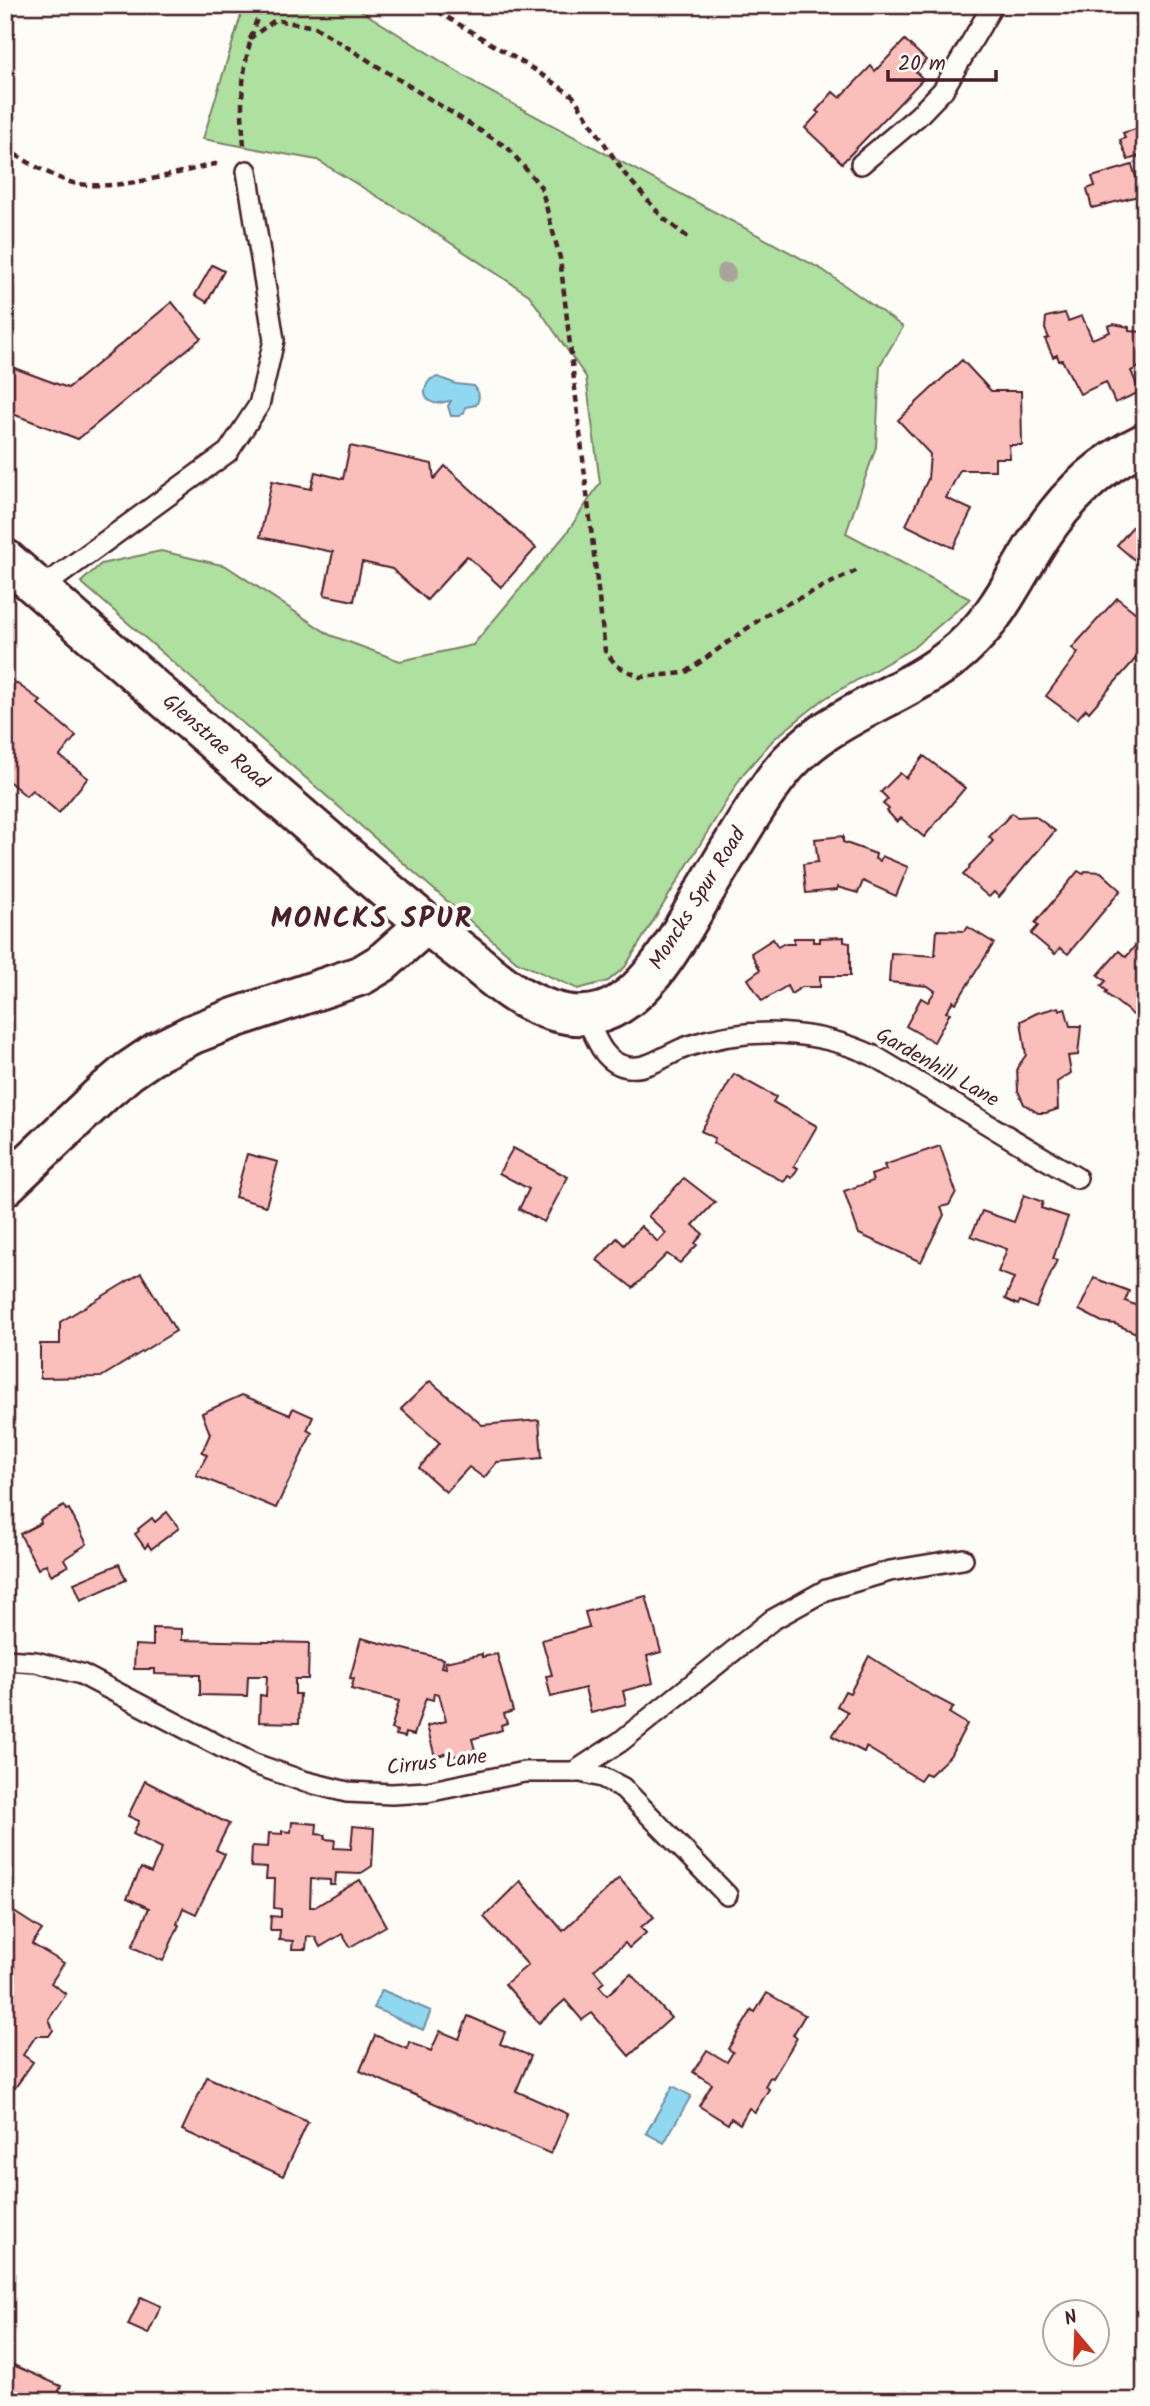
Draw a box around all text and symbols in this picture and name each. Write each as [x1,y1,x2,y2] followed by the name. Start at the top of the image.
[888,38,996,82] scale bar
[898,48,946,81] text: 20 m
[154,686,276,798] street label: Glenstrae Road
[641,821,755,977] street label: Moncks Spur Road
[271,897,473,942] district label: MONCKS SPUR
[869,1019,1005,1117] street label: Gardenhill Lane
[385,1740,490,1786] street label: Cirrus Lane
[1042,2298,1112,2368] north arrow
[1061,2303,1082,2335] text: N

